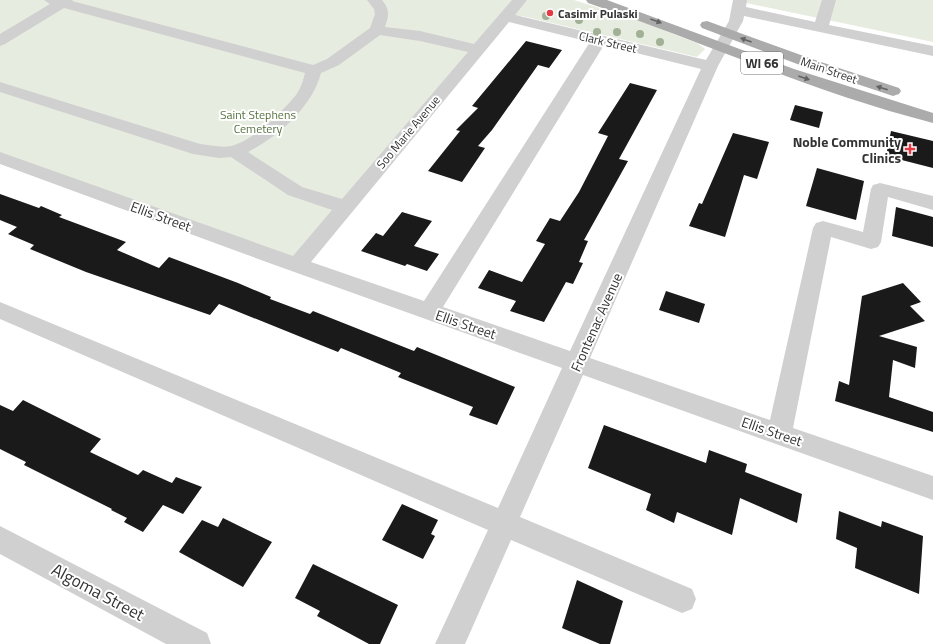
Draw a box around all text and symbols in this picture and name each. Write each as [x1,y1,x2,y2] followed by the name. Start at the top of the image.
[558,4,638,23] place label: Casimir Pulaski
[545,8,555,18] marker: Casimir Pulaski
[651,19,663,25] one-way arrow
[577,26,640,58] street label: Clark Street
[740,37,752,43] one-way arrow
[798,51,861,89] street label: Main Street
[741,52,783,74] road number: WI 66
[798,75,810,81] one-way arrow
[875,85,887,91] one-way arrow
[371,91,445,173] street label: Soo Marie Avenue
[220,105,296,138] park label: Saint Stephens Cemetery
[793,131,901,168] place label: Noble Community Clinics
[904,143,916,155] marker: Noble Community Clinics
[128,195,194,237] street label: Ellis Street
[565,269,627,375] street label: Frontenac Avenue
[433,304,499,344] street label: Ellis Street
[739,411,805,451] street label: Ellis Street
[47,557,149,627] street label: Algoma Street

